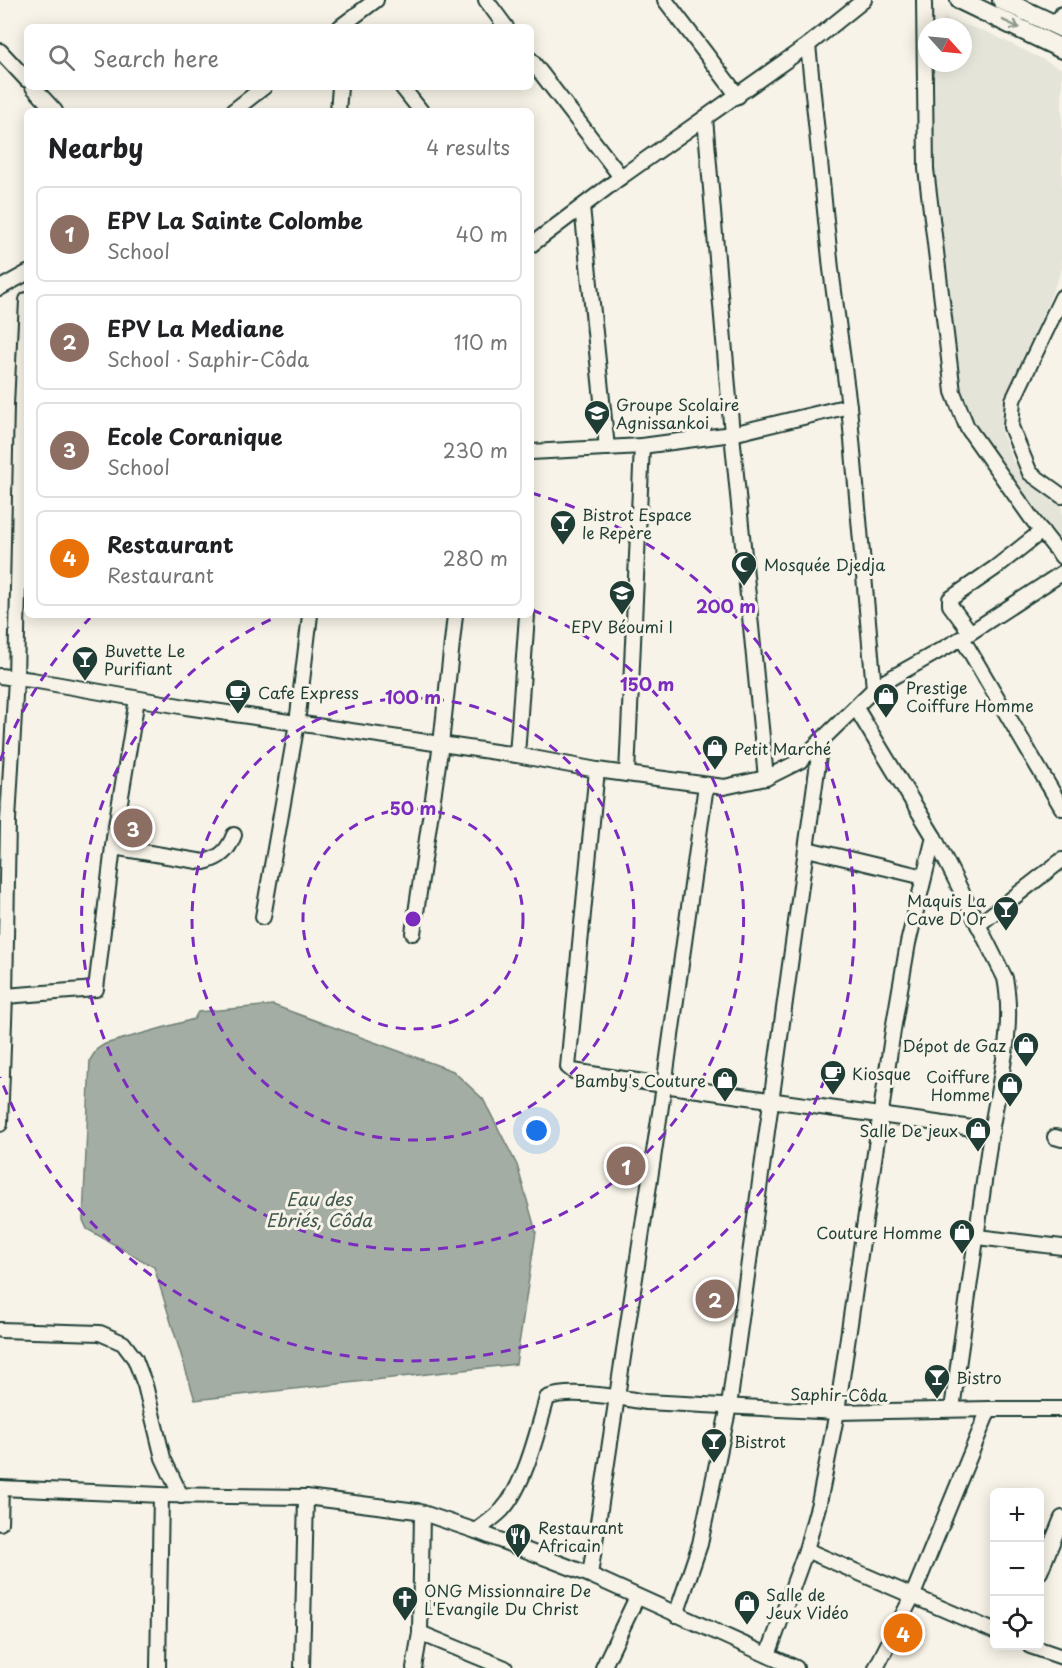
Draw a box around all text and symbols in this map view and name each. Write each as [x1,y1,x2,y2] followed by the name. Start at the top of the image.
[918,18,972,72] north arrow
[1002,19,1020,31] one-way arrow
[24,24,534,90] search box
[45,41,78,74] icon: search
[93,41,219,74] text: Search here
[48,128,143,167] text: Nearby
[426,132,510,162] text: 4 results
[107,203,363,236] text: EPV La Sainte Colombe
[65,219,74,249] text: 1
[456,219,508,249] text: 40 m
[107,236,170,266] text: School
[107,311,284,344] text: EPV La Mediane
[62,327,77,357] text: 2
[454,327,508,357] text: 110 m
[107,344,309,374] text: School · Saphir-Côda
[616,392,739,434] place label: Groupe Scolaire Agnissankoi
[582,398,612,436] school or university icon: Groupe Scolaire Agnissankoi
[107,419,283,452] text: Ecole Coranique
[63,435,76,465] text: 3
[443,435,508,465] text: 230 m
[107,452,170,482] text: School
[582,502,692,544] place label: Bistrot Espace le Repère
[548,508,578,546] bar icon: Bistrot Espace le Repère
[107,527,233,560] text: Restaurant
[63,543,76,573] text: 4
[443,543,508,573] text: 280 m
[729,549,759,587] mosque icon: Mosquée Djedja
[764,552,885,576] place label: Mosquée Djedja
[107,560,214,590] text: Restaurant
[607,578,637,616] school or university icon: EPV Béoumi I
[696,592,756,619] text: 200 m
[571,614,673,638] place label: EPV Béoumi I
[104,638,185,680] place label: Buvette Le Purifiant
[70,644,100,682] bar icon: Buvette Le Purifiant
[620,670,674,697] text: 150 m
[906,675,1034,717] place label: Prestige Coiffure Homme
[223,677,253,715] cafe icon: Cafe Express
[258,680,359,704] place label: Cafe Express
[871,681,901,719] shop icon: Prestige Coiffure Homme
[385,683,441,710] text: 100 m
[700,733,730,771] shop icon: Petit Marché
[734,736,831,760] place label: Petit Marché
[390,794,436,821] text: 50 m
[114,806,152,850] pin: 3
[906,888,987,930] place label: Maquis La Cave D'Or
[991,894,1021,932] bar icon: Maquis La Cave D'Or
[403,909,423,929] centre of rings
[1011,1030,1041,1068] shop icon: Dépot de Gaz
[902,1033,1006,1057] place label: Dépot de Gaz
[818,1058,848,1096] cafe icon: Kiosque
[852,1061,911,1085] place label: Kiosque
[926,1064,990,1106] place label: Coiffure Homme
[710,1065,740,1103] shop icon: Bamby's Couture
[574,1068,706,1092] place label: Bamby's Couture
[995,1070,1025,1108] shop icon: Coiffure Homme
[963,1115,993,1153] shop icon: Salle De jeux
[522,1116,551,1145] your location
[859,1118,958,1142] place label: Salle De jeux
[606,1144,646,1188] pin: 1
[266,1185,373,1233] water label: Eau des Ebriés, Côda
[947,1217,977,1255] shop icon: Couture Homme
[816,1220,942,1244] place label: Couture Homme
[696,1276,734,1322] pin: 2
[922,1362,952,1400] bar icon: Bistro
[956,1365,1002,1389] place label: Bistro
[790,1381,888,1407] street label: Saphir-Côda
[699,1426,729,1464] bar icon: Bistrot
[734,1429,786,1453] place label: Bistrot
[990,1488,1044,1650] map controls
[990,1488,1044,1542] button: +
[538,1515,624,1557] place label: Restaurant Africain
[503,1521,533,1559] restaurant icon: Restaurant Africain
[990,1542,1044,1596] button: −
[424,1578,591,1620] place label: ONG Missionnaire De L'Evangile Du Christ
[766,1582,849,1624] place label: Salle de Jeux Vidéo
[390,1584,420,1622] church icon: ONG Missionnaire De L'Evangile Du Christ
[732,1588,762,1626] shop icon: Salle de Jeux Vidéo
[990,1596,1044,1650] button: locate
[884,1610,922,1656] pin: 4

